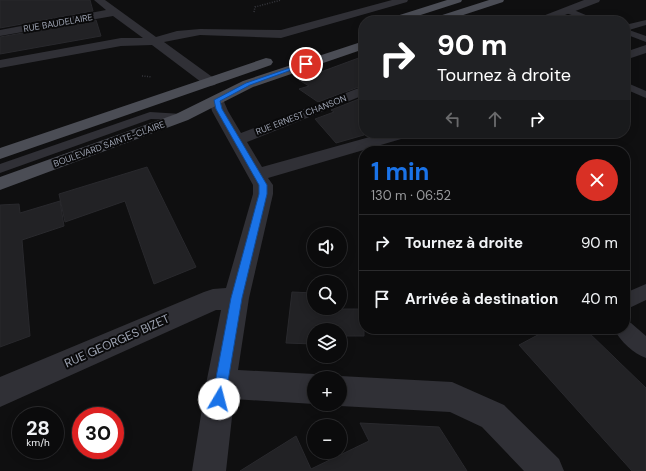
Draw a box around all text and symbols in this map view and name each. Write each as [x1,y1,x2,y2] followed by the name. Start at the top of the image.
[22,11,94,35] street label: RUE BAUDELAIRE
[437,27,507,64] text: 90 m
[371,32,423,84] icon: right
[289,47,323,81] pin
[295,53,317,75] icon: arrive
[437,63,571,87] text: Tournez à droite
[254,92,348,138] street label: RUE ERNEST CHANSON
[442,108,464,130] icon: left
[484,108,506,130] icon: ahead
[526,108,548,130] icon: right
[52,118,166,170] street label: BOULEVARD SAINTE-CLAIRE
[371,156,429,187] text: 1 min
[576,159,618,201] button: close
[371,187,451,204] text: 130 m · 06:52
[307,227,347,459] map controls
[307,227,347,267] button: sound
[371,232,393,254] icon: right
[405,233,523,253] text: Tournez à droite
[581,233,618,253] text: 90 m
[307,275,347,315] button: search
[371,288,393,310] icon: arrive
[405,289,558,309] text: Arrivée à destination
[581,289,618,309] text: 40 m
[62,311,172,371] street label: RUE GEORGES BIZET
[307,323,347,363] button: layers
[307,371,347,411] button: +
[198,378,240,420] position arrow
[72,407,124,459] speed limit sign: 30
[26,415,50,441] text: 28
[307,419,347,459] button: −
[26,436,50,449] text: km/h

